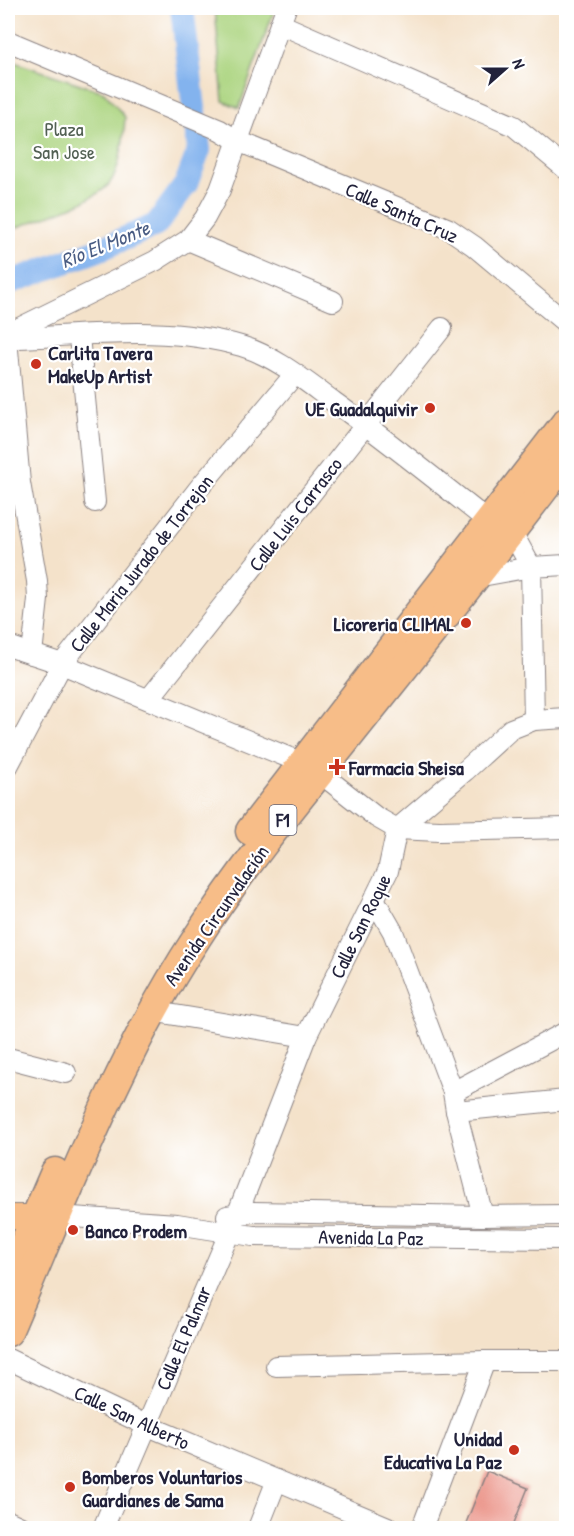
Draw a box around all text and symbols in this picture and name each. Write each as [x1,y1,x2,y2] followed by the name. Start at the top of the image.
[475,39,535,99] north arrow
[507,56,531,72] text: N
[33,115,95,165] park label: Plaza San Jose
[341,175,463,249] street label: Calle Santa Cruz
[56,212,155,275] water label: Río El Monte
[48,339,153,390] place label: Carlita Tavera MakeUp Artist
[29,357,43,371] marker: Carlita Tavera MakeUp Artist
[305,395,418,423] place label: UE Guadalquivir
[423,401,437,415] marker: UE Guadalquivir
[242,451,348,577] street label: Calle Luis Carrasco
[63,469,219,657] street label: Calle Maria Jurado de Torrejon
[334,610,455,637] place label: Licoreria CLIMAL
[459,616,473,630] marker: Licoreria CLIMAL
[348,754,464,781] place label: Farmacia Sheisa
[330,760,344,774] marker: Farmacia Sheisa
[270,805,296,835] road number: F1
[157,839,275,991] street label: Avenida Circunvalación
[323,869,397,983] street label: Calle San Roque
[85,1217,188,1244] place label: Banco Prodem
[66,1223,80,1237] marker: Banco Prodem
[318,1223,424,1251] street label: Avenida La Paz
[149,1282,217,1394] street label: Calle El Palmar
[70,1378,194,1456] street label: Calle San Alberto
[384,1425,502,1475] place label: Unidad Educativa La Paz
[507,1443,521,1457] marker: Unidad Educativa La Paz
[82,1463,243,1513] place label: Bomberos Voluntarios Guardianes de Sama
[63,1480,77,1494] marker: Bomberos Voluntarios Guardianes de Sama

